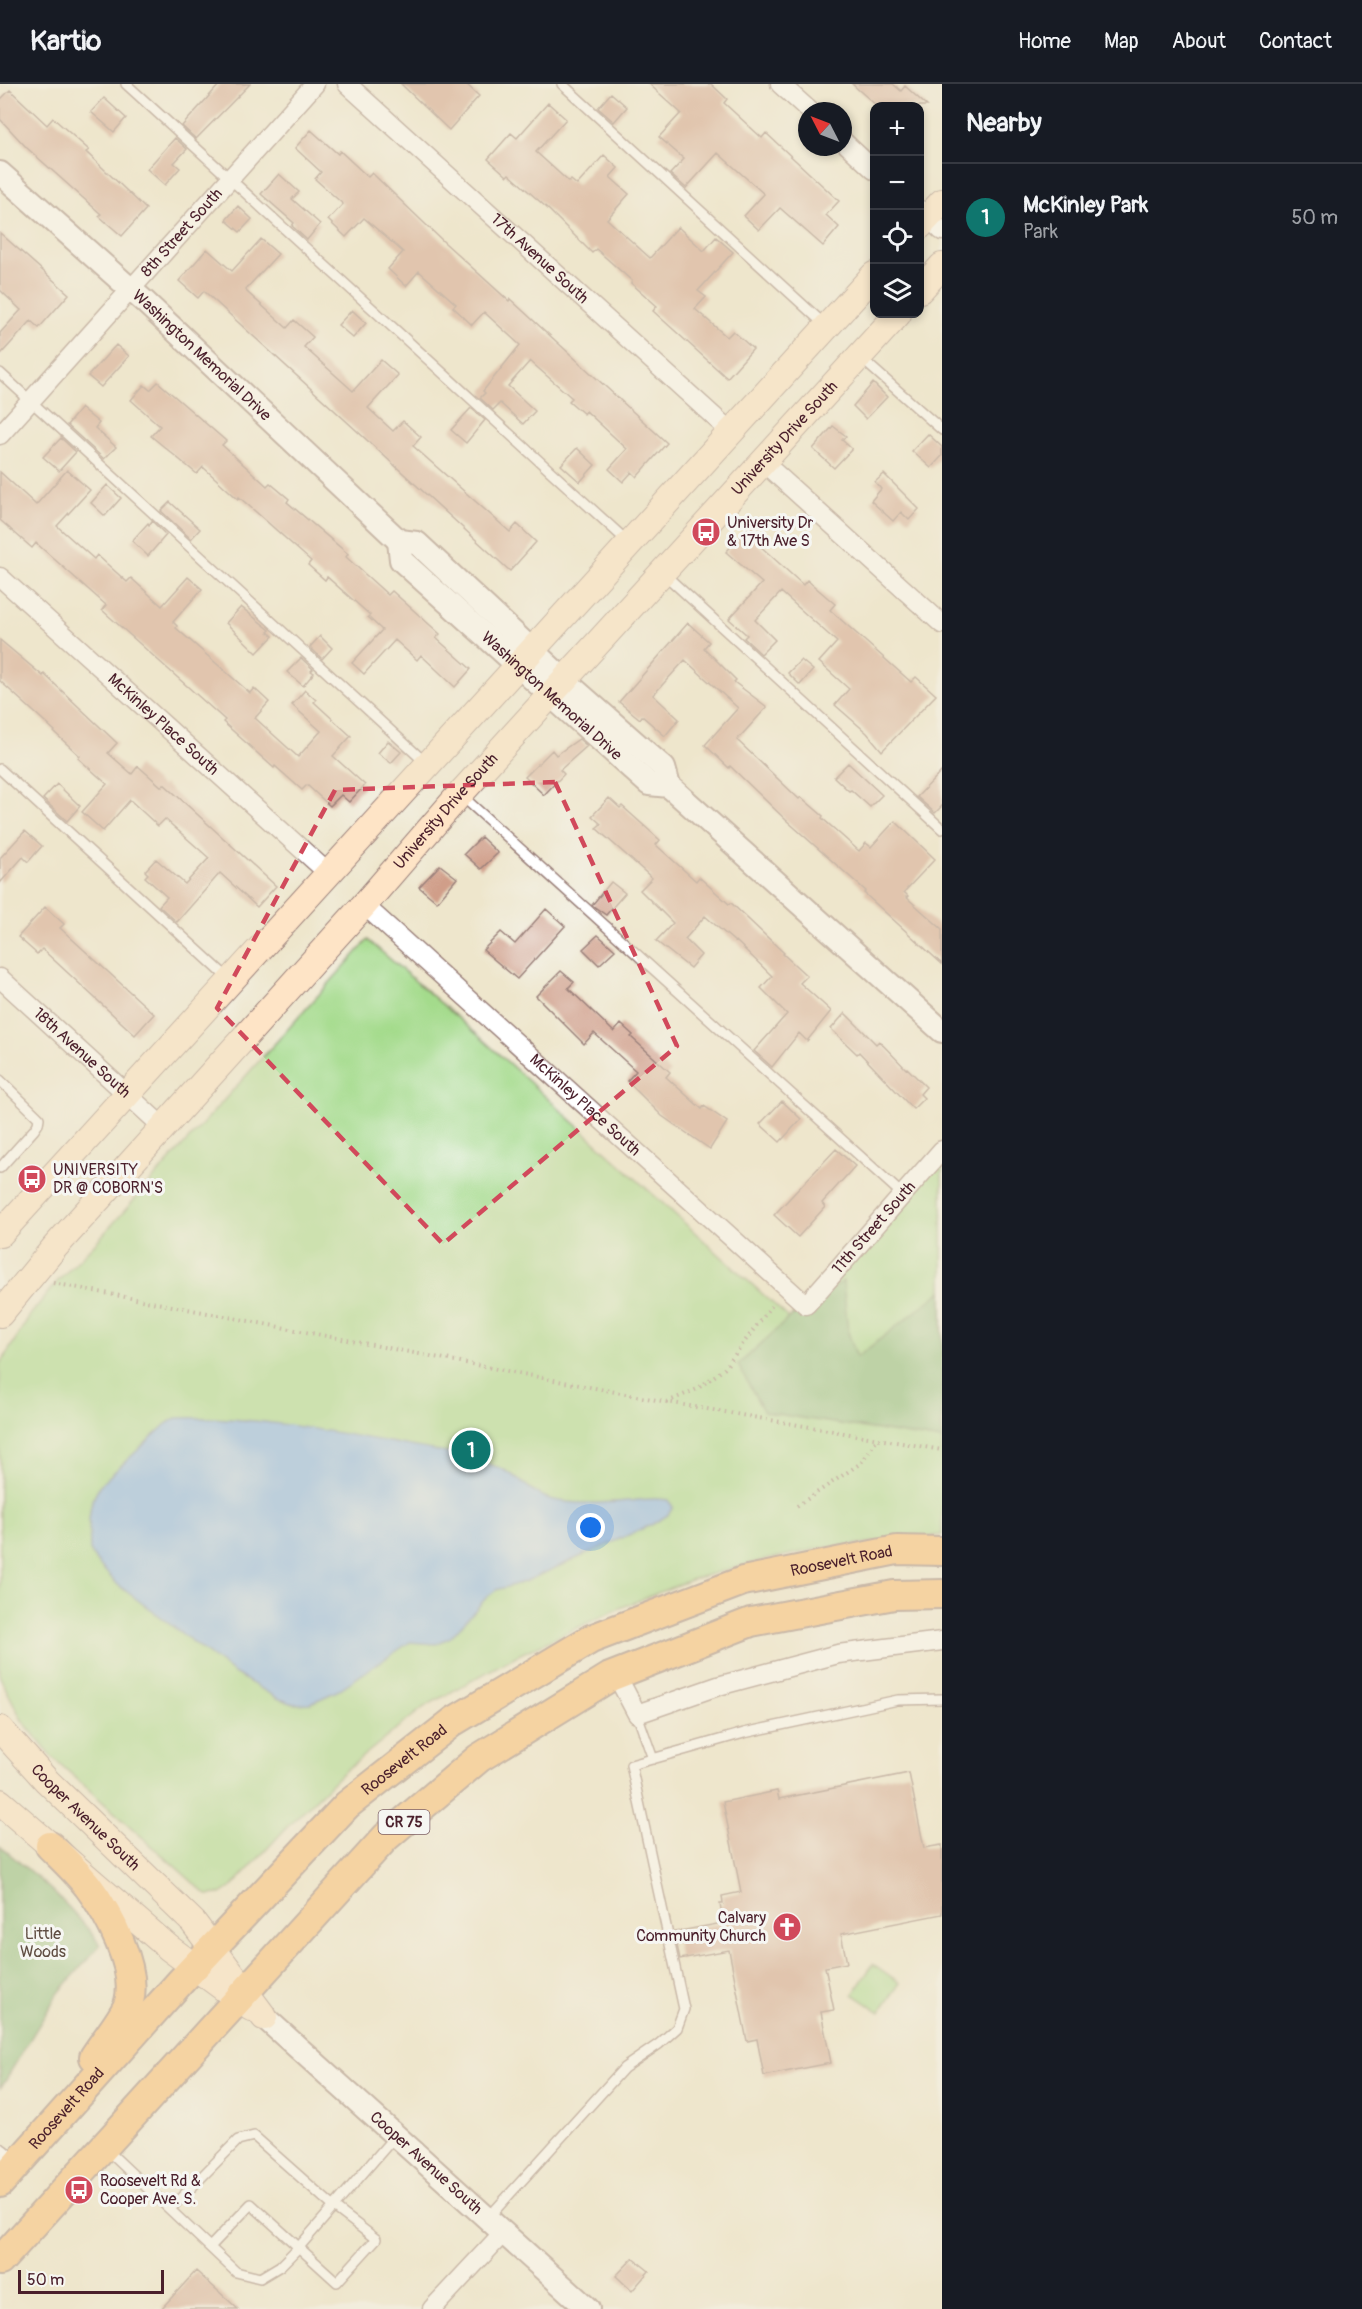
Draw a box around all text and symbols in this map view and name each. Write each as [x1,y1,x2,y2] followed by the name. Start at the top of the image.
[30,24,101,59] text: Kartio
[1018,28,1071,55] text: Home
[1104,28,1139,55] text: Map
[1172,28,1226,55] text: About
[1259,28,1332,55] text: Contact
[798,102,852,156] north arrow
[870,102,924,318] map controls
[870,102,924,156] button: +
[966,107,1042,139] text: Nearby
[870,156,924,210] button: −
[137,184,227,281] street label: 8th Street South
[1023,191,1148,219] text: McKinley Park
[982,205,989,230] text: 1
[1291,205,1338,230] text: 50 m
[487,209,593,308] street label: 17th Avenue South
[870,210,924,264] button: locate
[1023,219,1058,244] text: Park
[870,264,924,318] button: layers
[128,286,275,425] street label: Washington Memorial Drive
[727,377,842,500] street label: University Drive South
[727,513,814,551] place label: University Dr & 17th Ave S
[690,516,722,548] bus stop icon: University Dr & 17th Ave S
[477,627,626,765] street label: Washington Memorial Drive
[104,669,223,780] street label: McKinley Place South
[389,749,502,874] street label: University Drive South
[29,1004,135,1102] street label: 18th Avenue South
[525,1050,645,1160] street label: McKinley Place South
[53,1160,163,1198] place label: UNIVERSITY DR @ COBORN'S
[16,1163,48,1195] bus stop icon: UNIVERSITY DR @ COBORN'S
[828,1177,920,1278] street label: 11th Street South
[452,1428,490,1472] pin: 1
[576,1513,605,1542] your location
[789,1541,894,1581] street label: Roosevelt Road
[357,1720,451,1800] street label: Roosevelt Road
[27,1760,144,1875] street label: Cooper Avenue South
[378,1810,430,1834] road number: CR 75
[636,1908,766,1946] place label: Calvary Community Church
[771,1911,803,1943] church icon: Calvary Community Church
[20,1924,66,1962] park label: Little Woods
[25,2063,109,2154] street label: Roosevelt Road
[366,2107,486,2219] street label: Cooper Avenue South
[100,2171,201,2209] place label: Roosevelt Rd & Cooper Ave. S.
[63,2174,95,2206] bus stop icon: Roosevelt Rd & Cooper Ave. S.
[18,2267,164,2294] scale bar
[27,2270,64,2290] text: 50 m

